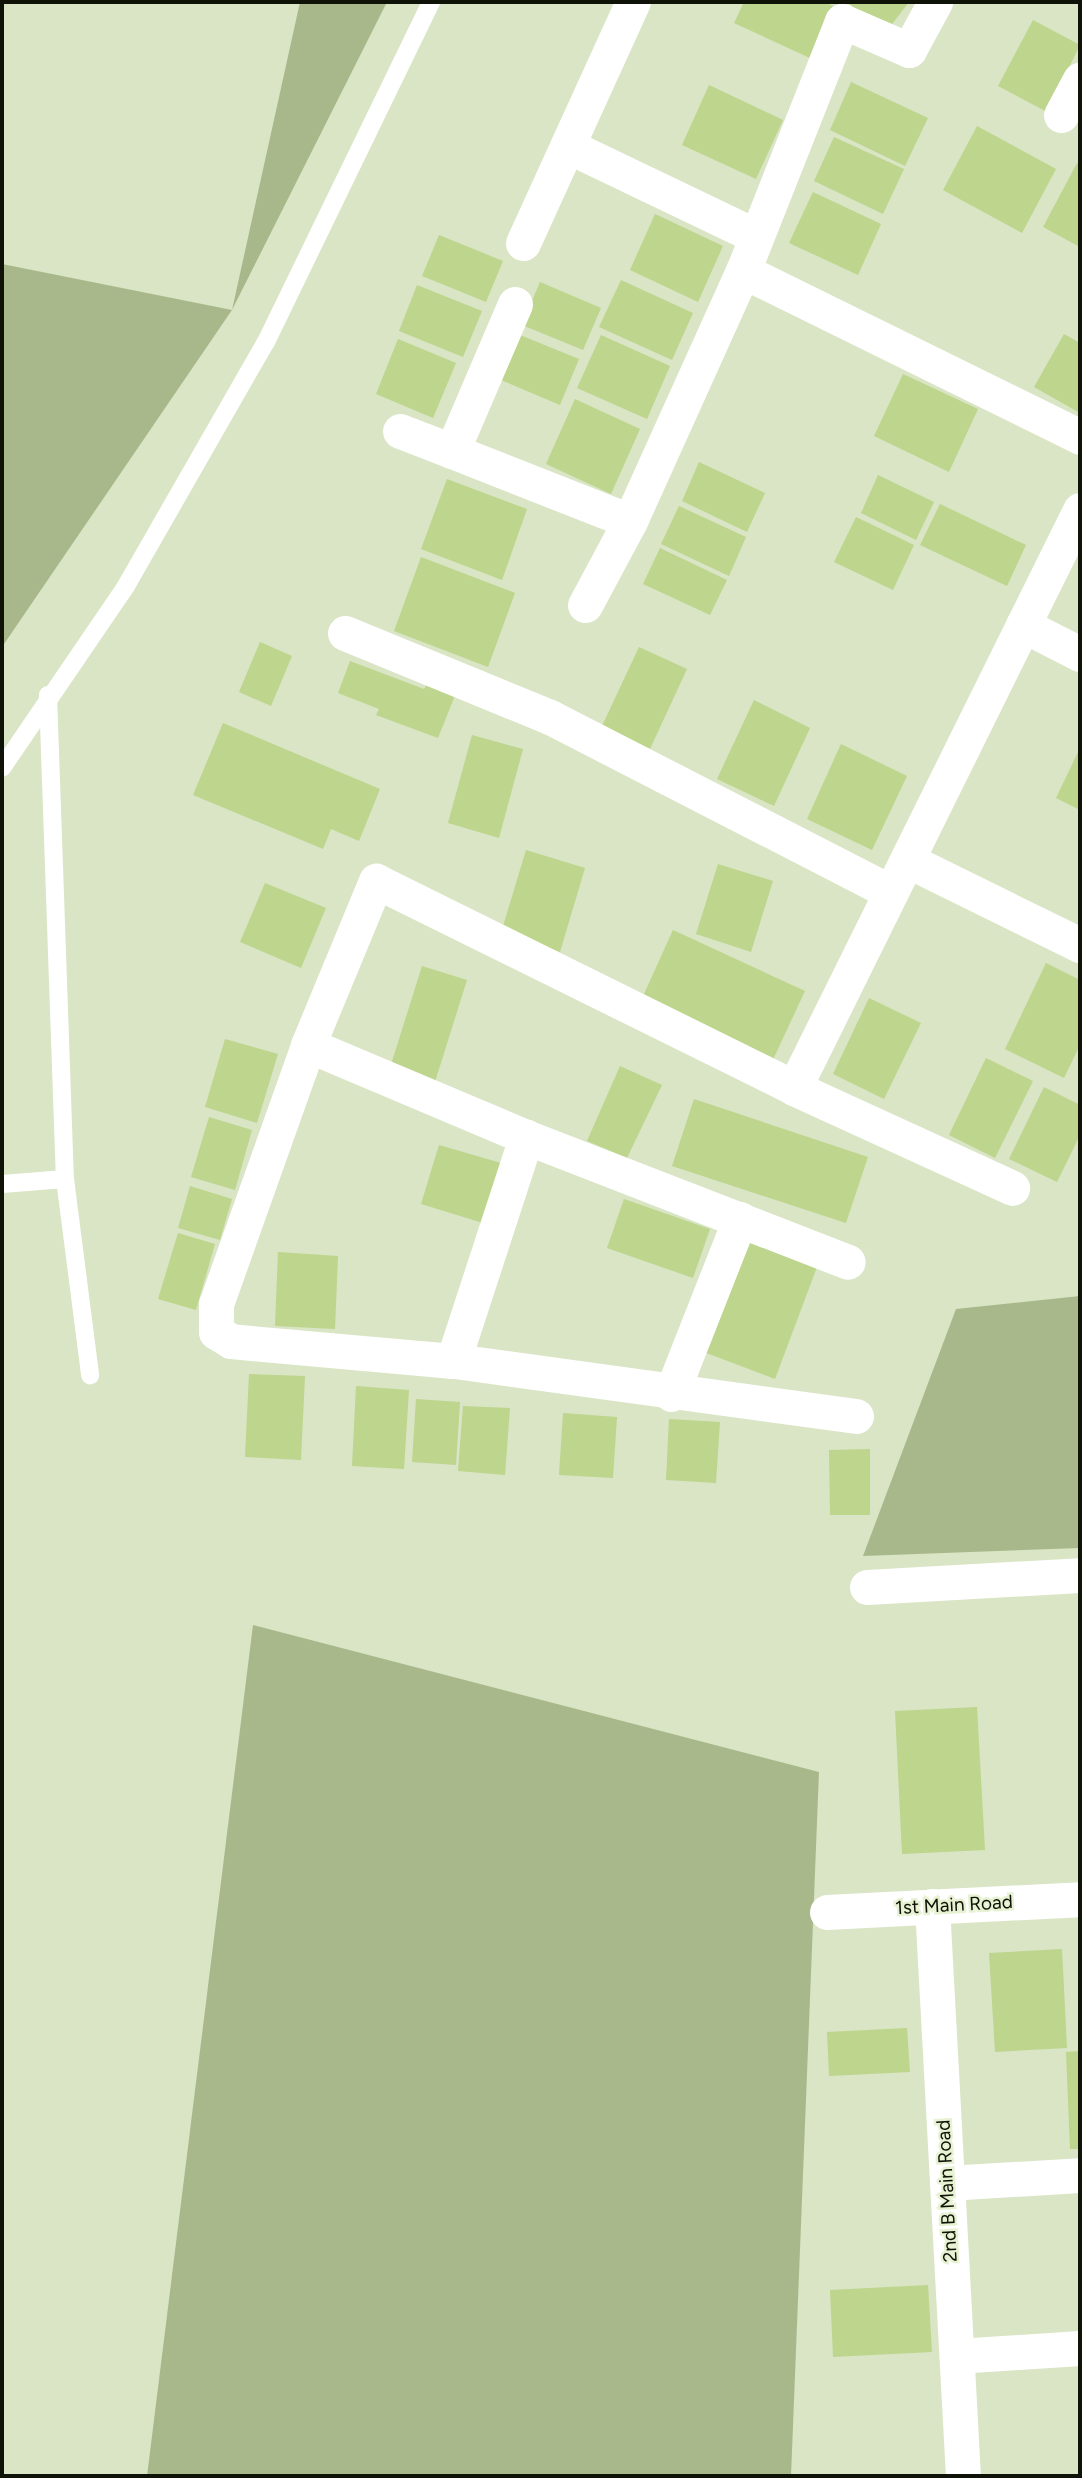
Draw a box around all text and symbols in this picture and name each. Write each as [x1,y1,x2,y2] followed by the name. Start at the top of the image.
[895,1891,1013,1919] street label: 1st Main Road
[932,2119,962,2263] street label: 2nd B Main Road

